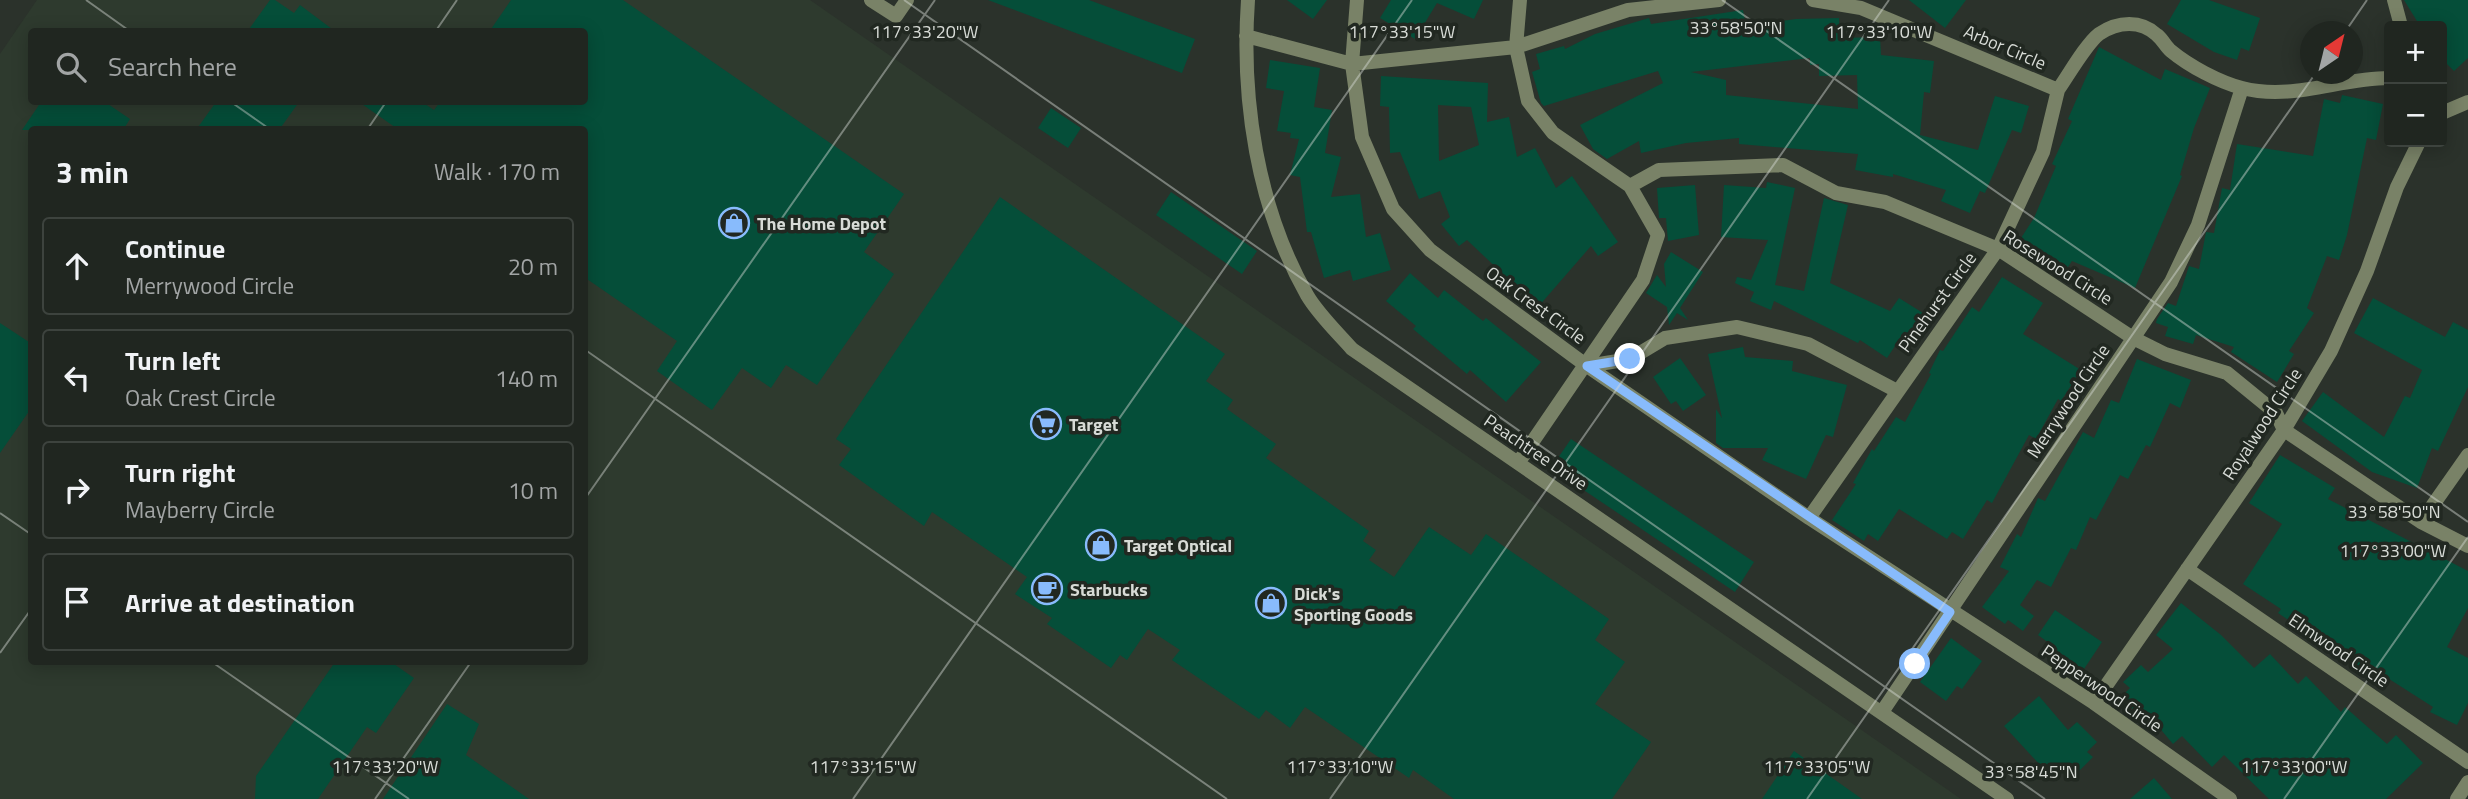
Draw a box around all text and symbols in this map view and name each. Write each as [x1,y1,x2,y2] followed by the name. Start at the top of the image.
[1689,14,1783,41] text: 33°58'50"N
[871,18,979,45] text: 117°33'20"W
[1348,18,1456,45] text: 117°33'15"W
[1825,18,1933,45] text: 117°33'10"W
[1960,18,2050,76] street label: Arbor Circle
[2300,21,2363,84] north arrow
[2384,21,2447,147] map controls
[2384,21,2447,84] button: +
[28,28,588,105] search box
[108,47,237,86] text: Search here
[52,48,90,86] icon: search
[2384,84,2447,147] button: −
[56,149,129,195] text: 3 min
[434,154,560,189] text: Walk · 170 m
[717,206,751,240] shop icon: The Home Depot
[757,210,886,237] place label: The Home Depot
[1998,222,2118,312] street label: Rosewood Circle
[125,229,225,268] text: Continue
[1891,246,1983,358] street label: Pinehurst Circle
[58,247,96,285] icon: ahead
[508,249,558,284] text: 20 m
[1480,259,1592,351] street label: Oak Crest Circle
[125,268,294,303] text: Merrywood Circle
[2020,339,2116,463] street label: Merrywood Circle
[125,341,220,380] text: Turn left
[1614,343,1645,374] route end
[58,359,96,397] icon: left
[495,361,558,396] text: 140 m
[2216,363,2308,485] street label: Royalwood Circle
[125,380,276,415] text: Oak Crest Circle
[1029,407,1063,441] supermarket icon: Target
[1479,407,1593,497] street label: Peachtree Drive
[1069,411,1119,438] place label: Target
[125,453,236,492] text: Turn right
[58,471,96,509] icon: right
[508,473,558,508] text: 10 m
[125,492,275,527] text: Mayberry Circle
[2347,498,2441,525] text: 33°58'50"N
[1084,528,1118,562] shop icon: Target Optical
[1124,532,1232,559] place label: Target Optical
[2339,537,2447,564] text: 117°33'00"W
[1030,572,1064,606] cafe icon: Starbucks
[1070,576,1148,603] place label: Starbucks
[1294,580,1413,628] place label: Dick's Sporting Goods
[58,583,96,621] icon: arrive
[125,583,355,622] text: Arrive at destination
[1254,586,1288,620] shop icon: Dick's Sporting Goods
[2283,606,2395,694] street label: Elmwood Circle
[2036,637,2168,739] street label: Pepperwood Circle
[1899,648,1930,679] route start
[331,753,439,780] text: 117°33'20"W
[809,753,917,780] text: 117°33'15"W
[1286,753,1394,780] text: 117°33'10"W
[1763,753,1871,780] text: 117°33'05"W
[2240,753,2348,780] text: 117°33'00"W
[1984,758,2078,785] text: 33°58'45"N

